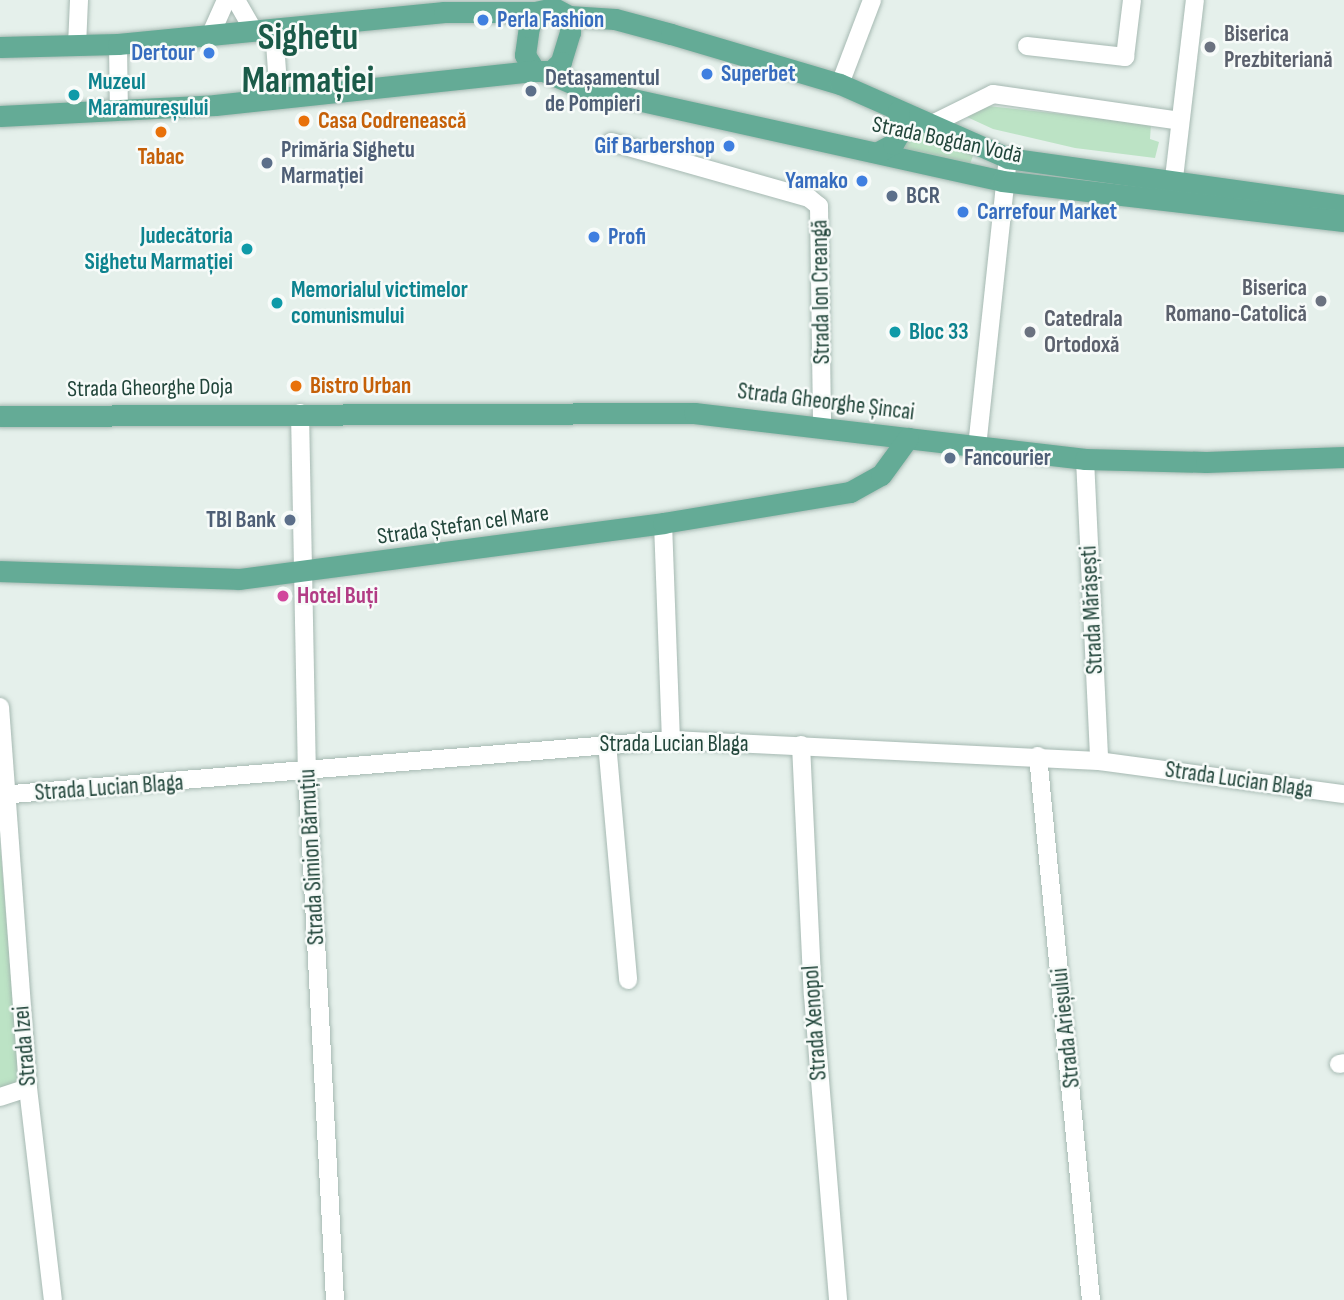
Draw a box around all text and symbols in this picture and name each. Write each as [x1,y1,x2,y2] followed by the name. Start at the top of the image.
[497,6,604,34] place label: Perla Fashion
[475,12,491,28] marker: Perla Fashion
[242,17,374,104] district label: Sighetu Marmației
[1224,20,1333,74] place label: Biserica Prezbiteriană
[131,39,195,67] place label: Dertour
[1202,39,1218,55] marker: Biserica Prezbiteriană
[201,45,217,61] marker: Dertour
[721,60,796,88] place label: Superbet
[545,64,660,118] place label: Detașamentul de Pompieri
[699,66,715,82] marker: Superbet
[88,68,208,122] place label: Muzeul Maramureșului
[523,83,539,99] marker: Detașamentul de Pompieri
[66,87,82,103] marker: Muzeul Maramureșului
[318,107,466,135] place label: Casa Codrenească
[870,111,1024,169] street label: Strada Bogdan Vodă
[296,113,312,129] marker: Casa Codrenească
[153,124,169,140] marker: Tabac
[594,132,715,160] place label: Gif Barbershop
[281,136,415,190] place label: Primăria Sighetu Marmației
[721,138,737,154] marker: Gif Barbershop
[137,143,185,171] place label: Tabac
[259,155,275,171] marker: Primăria Sighetu Marmației
[785,167,848,195] place label: Yamako
[854,173,870,189] marker: Yamako
[906,182,940,210] place label: BCR
[884,188,900,204] marker: BCR
[977,198,1117,226] place label: Carrefour Market
[955,204,971,220] marker: Carrefour Market
[806,219,836,365] street label: Strada Ion Creangă
[85,222,233,276] place label: Judecătoria Sighetu Marmației
[608,223,646,251] place label: Profi
[586,229,602,245] marker: Profi
[239,241,255,257] marker: Judecătoria Sighetu Marmației
[1165,274,1307,328] place label: Biserica Romano-Catolică
[291,276,468,330] place label: Memorialul victimelor comunismului
[1313,293,1329,309] marker: Biserica Romano-Catolică
[269,295,285,311] marker: Memorialul victimelor comunismului
[1044,305,1123,359] place label: Catedrala Ortodoxă
[909,318,969,346] place label: Bloc 33
[887,324,903,340] marker: Bloc 33
[1022,324,1038,340] marker: Catedrala Ortodoxă
[310,372,411,400] place label: Bistro Urban
[67,373,233,403] street label: Strada Gheorghe Doja
[736,377,916,427] street label: Strada Gheorghe Șincai
[288,378,304,394] marker: Bistro Urban
[964,444,1051,472] place label: Fancourier
[942,450,958,466] marker: Fancourier
[375,499,551,551] street label: Strada Ștefan cel Mare
[206,506,276,534] place label: TBI Bank
[282,512,298,528] marker: TBI Bank
[1075,545,1109,675] street label: Strada Mărășești
[297,582,378,610] place label: Hotel Buți
[275,588,291,604] marker: Hotel Buți
[599,730,749,758] street label: Strada Lucian Blaga
[1163,756,1315,804] street label: Strada Lucian Blaga
[294,768,330,946] street label: Strada Simion Bărnuțiu
[34,769,184,807] street label: Strada Lucian Blaga
[797,965,833,1081] street label: Strada Xenopol
[1046,967,1086,1089] street label: Strada Arieșului
[8,1005,42,1087] street label: Strada Izei

